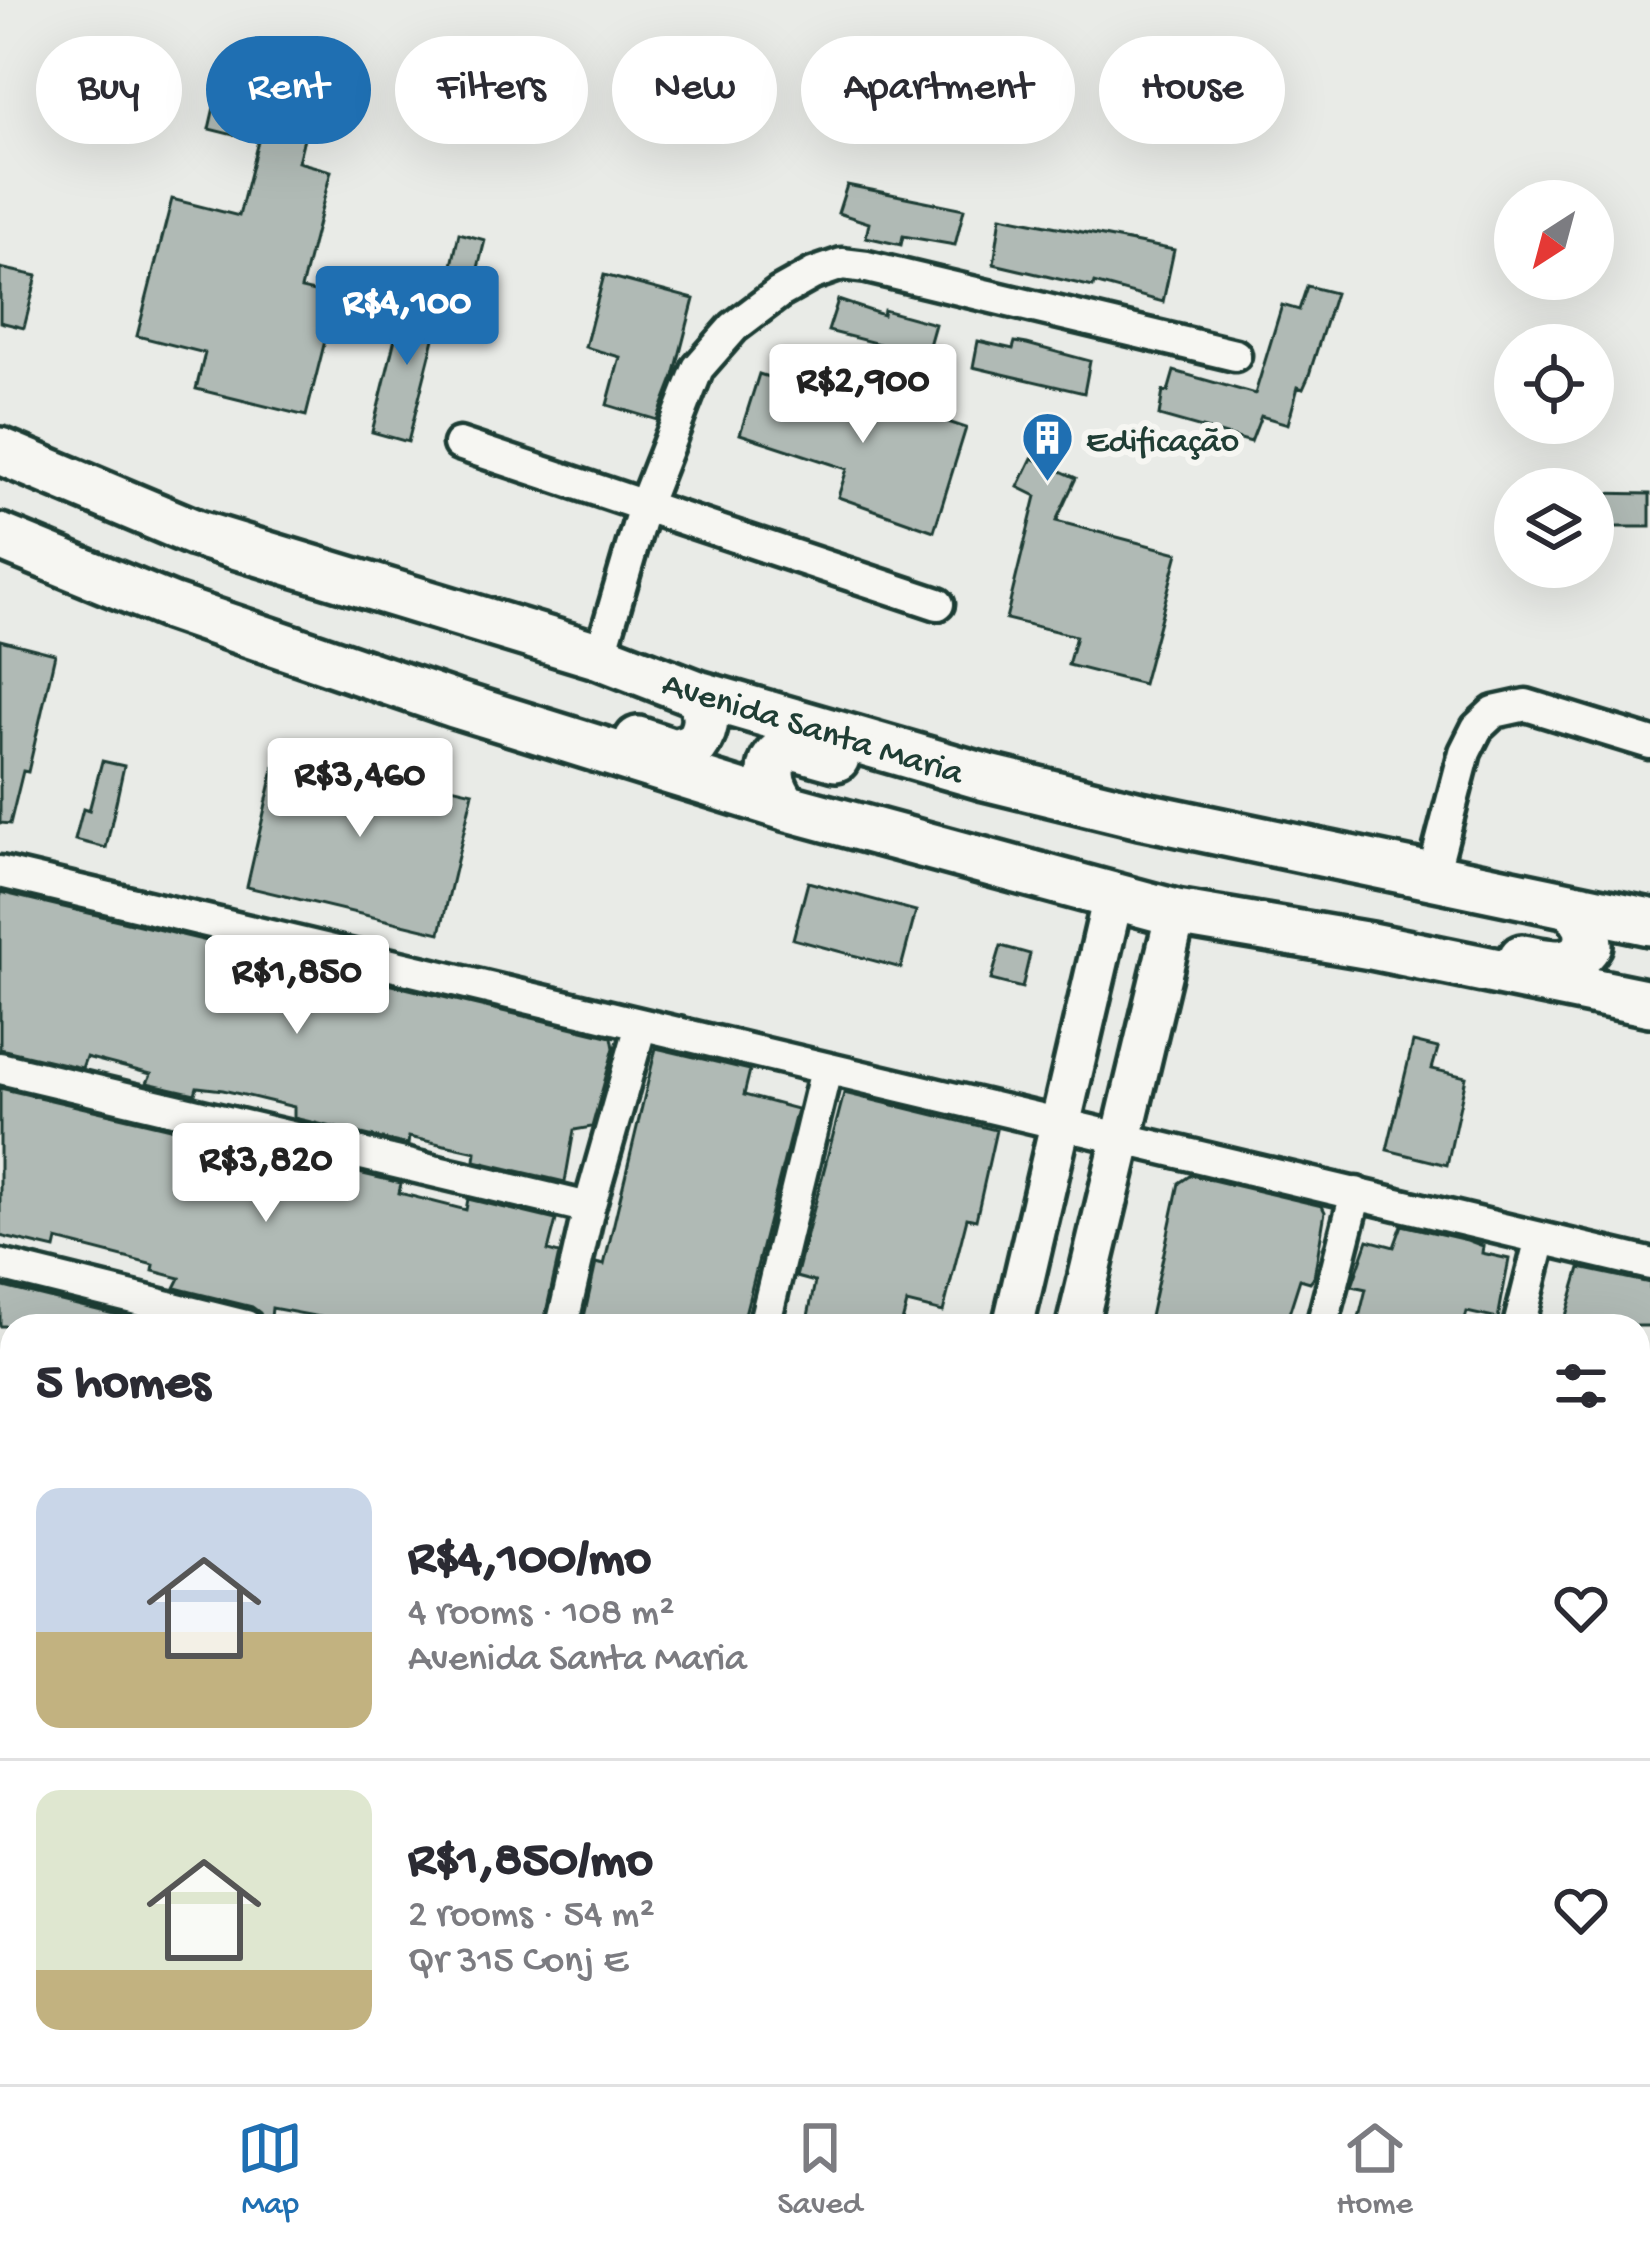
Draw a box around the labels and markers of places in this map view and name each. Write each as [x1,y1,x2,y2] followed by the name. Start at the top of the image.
[296,266,518,368] pin: R$4,100
[752,344,974,446] pin: R$2,900
[1019,409,1075,483] building icon: Edificação
[1086,422,1239,465] place label: Edificação
[249,738,471,840] pin: R$3,460
[186,935,408,1037] pin: R$1,850
[155,1123,377,1225] pin: R$3,820

